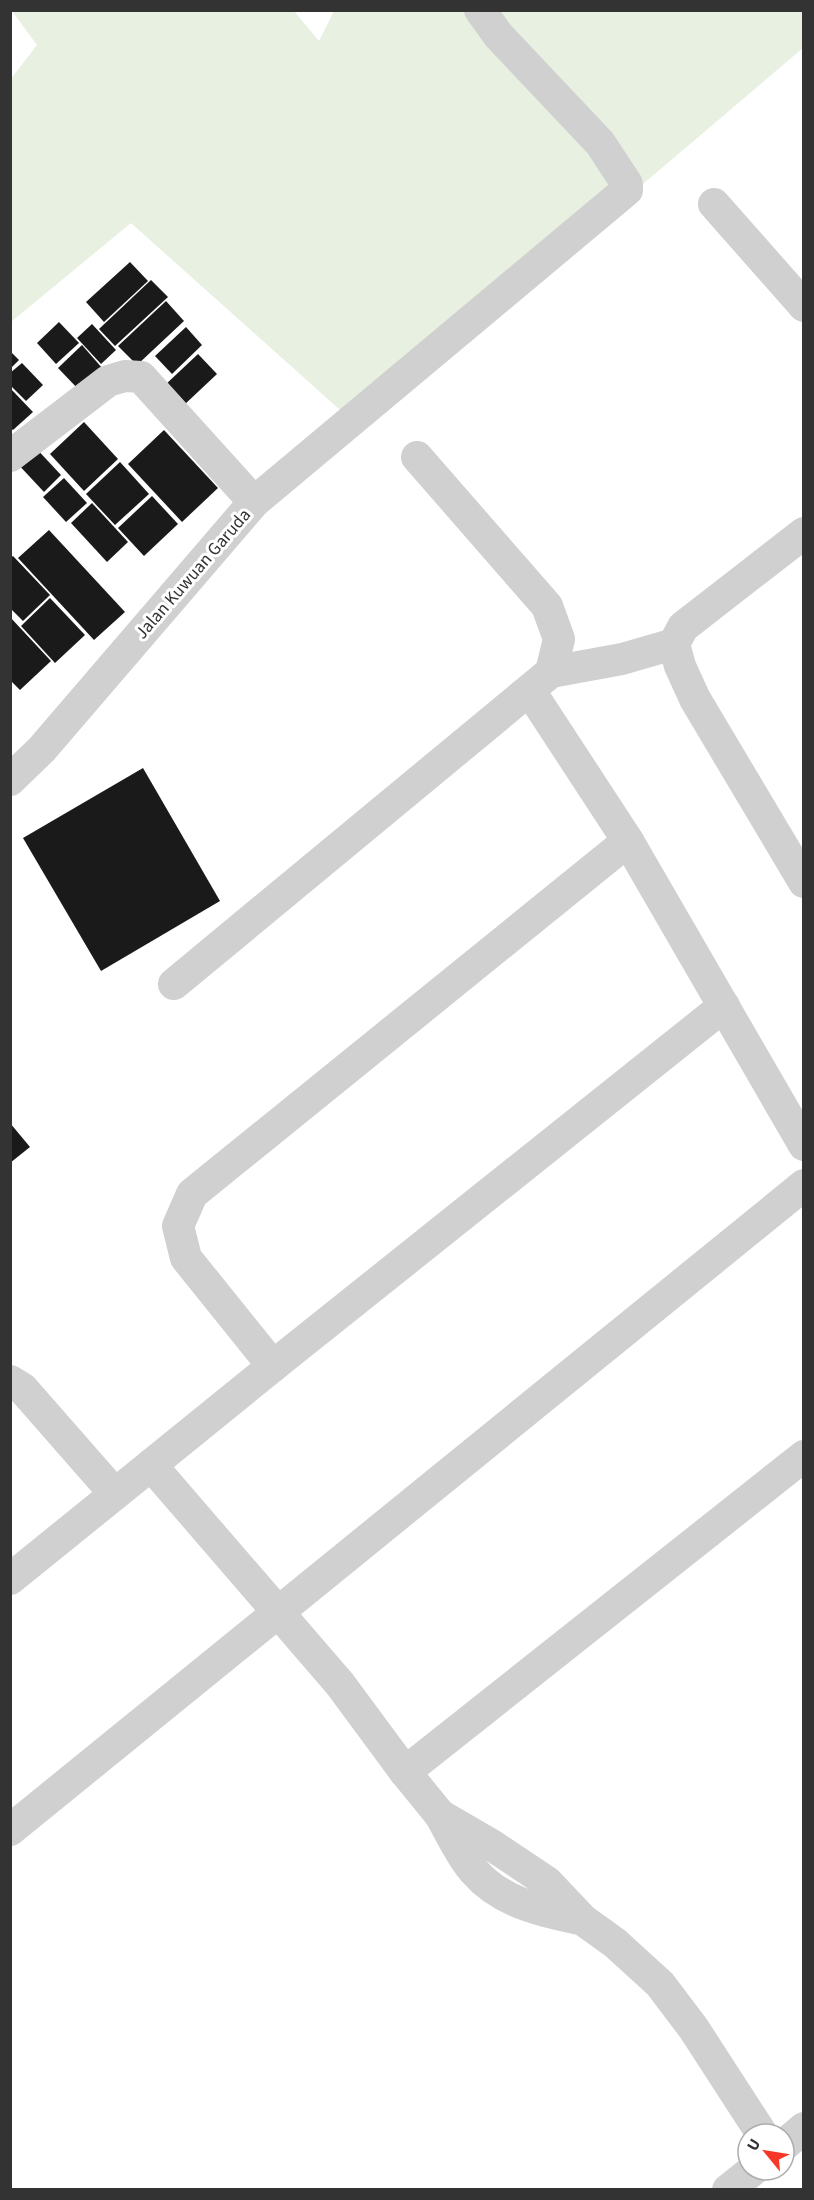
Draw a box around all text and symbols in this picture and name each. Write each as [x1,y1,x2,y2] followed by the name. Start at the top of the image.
[129,503,257,645] street label: Jalan Kuwuan Garuda
[736,2122,796,2182] north arrow
[742,2135,766,2155] text: U

